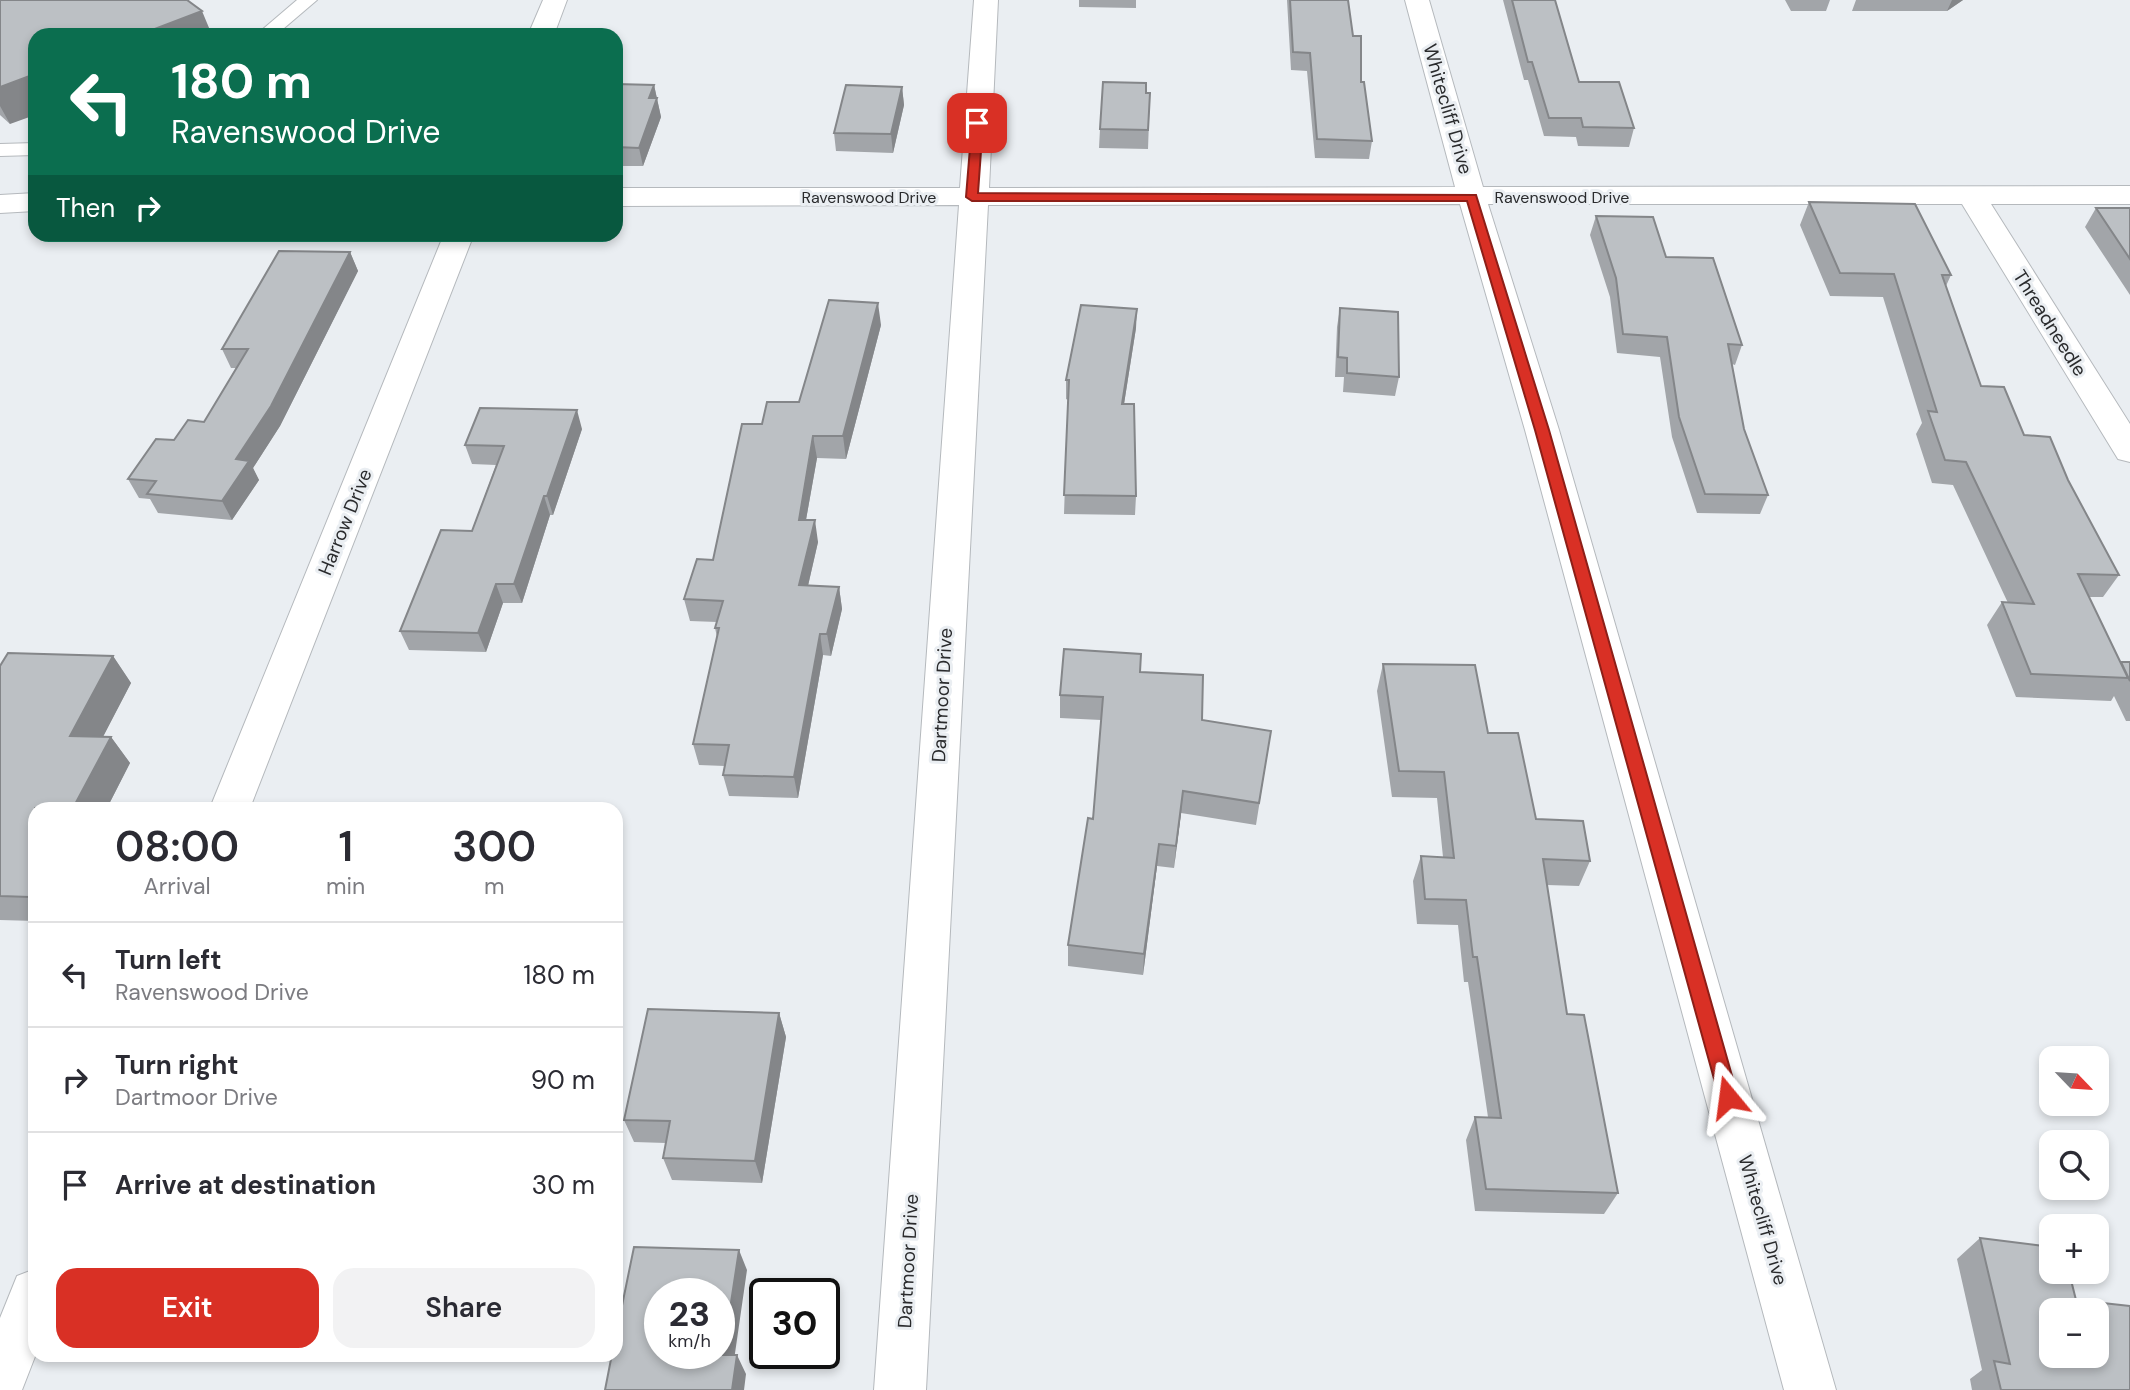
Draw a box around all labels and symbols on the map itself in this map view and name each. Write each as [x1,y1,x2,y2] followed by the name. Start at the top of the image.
[1417,41,1479,177] street label: Whitecliff Drive
[947,93,1007,153] pin
[802,187,936,208] street label: Ravenswood Drive
[1495,187,1629,208] street label: Ravenswood Drive
[2007,265,2093,381] street label: Threadneedle
[312,465,378,579] street label: Harrow Drive
[926,627,958,763] street label: Dartmoor Drive
[2039,1046,2109,1116] north arrow
[1691,1060,1765,1134] position arrow
[1732,1152,1794,1288] street label: Whitecliff Drive
[892,1193,924,1329] street label: Dartmoor Drive
[749,1278,840,1369] speed limit sign: 30

